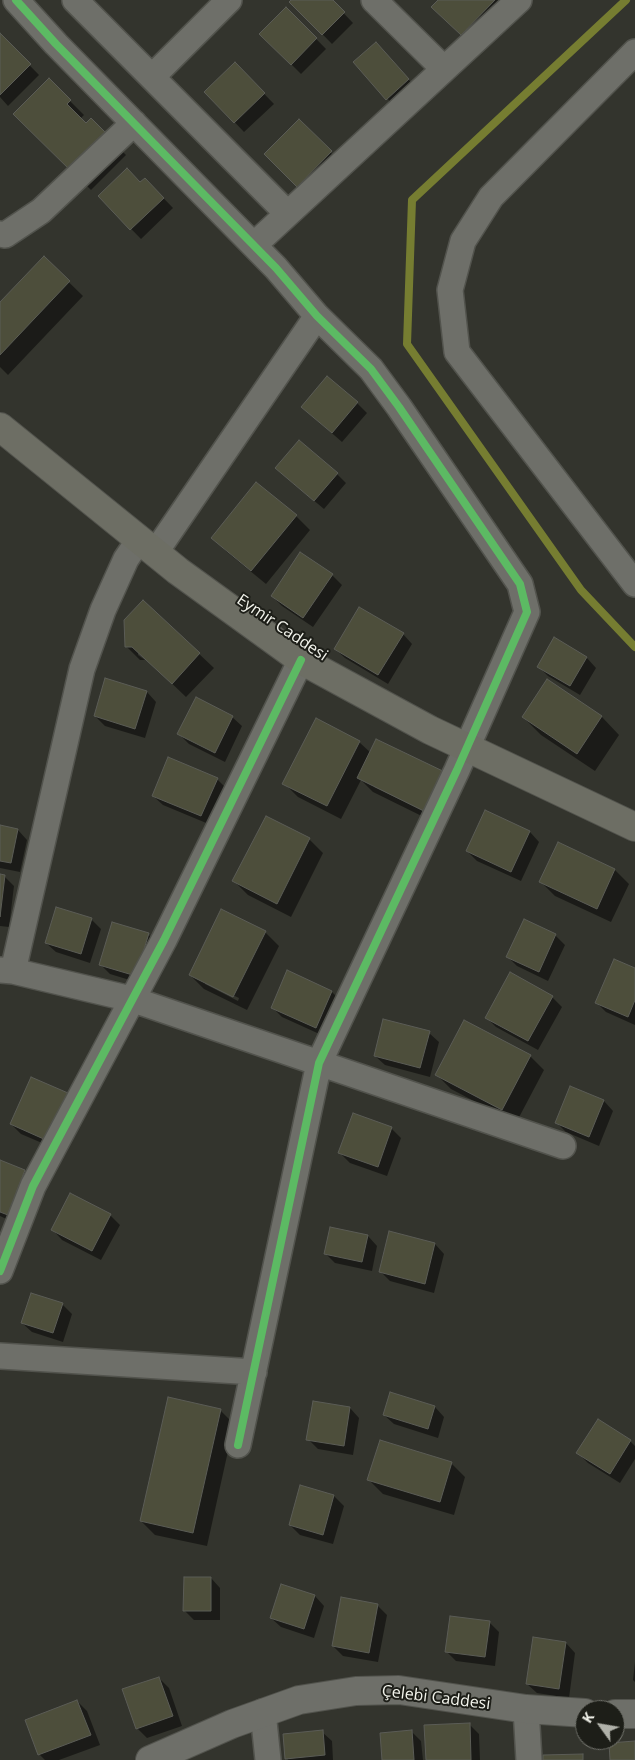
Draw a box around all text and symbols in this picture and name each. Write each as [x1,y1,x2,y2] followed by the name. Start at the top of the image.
[233,591,331,665] street label: Eymir Caddesi
[381,1682,491,1714] street label: Çelebi Caddesi
[575,1700,625,1750] north arrow
[577,1708,598,1726] text: K

